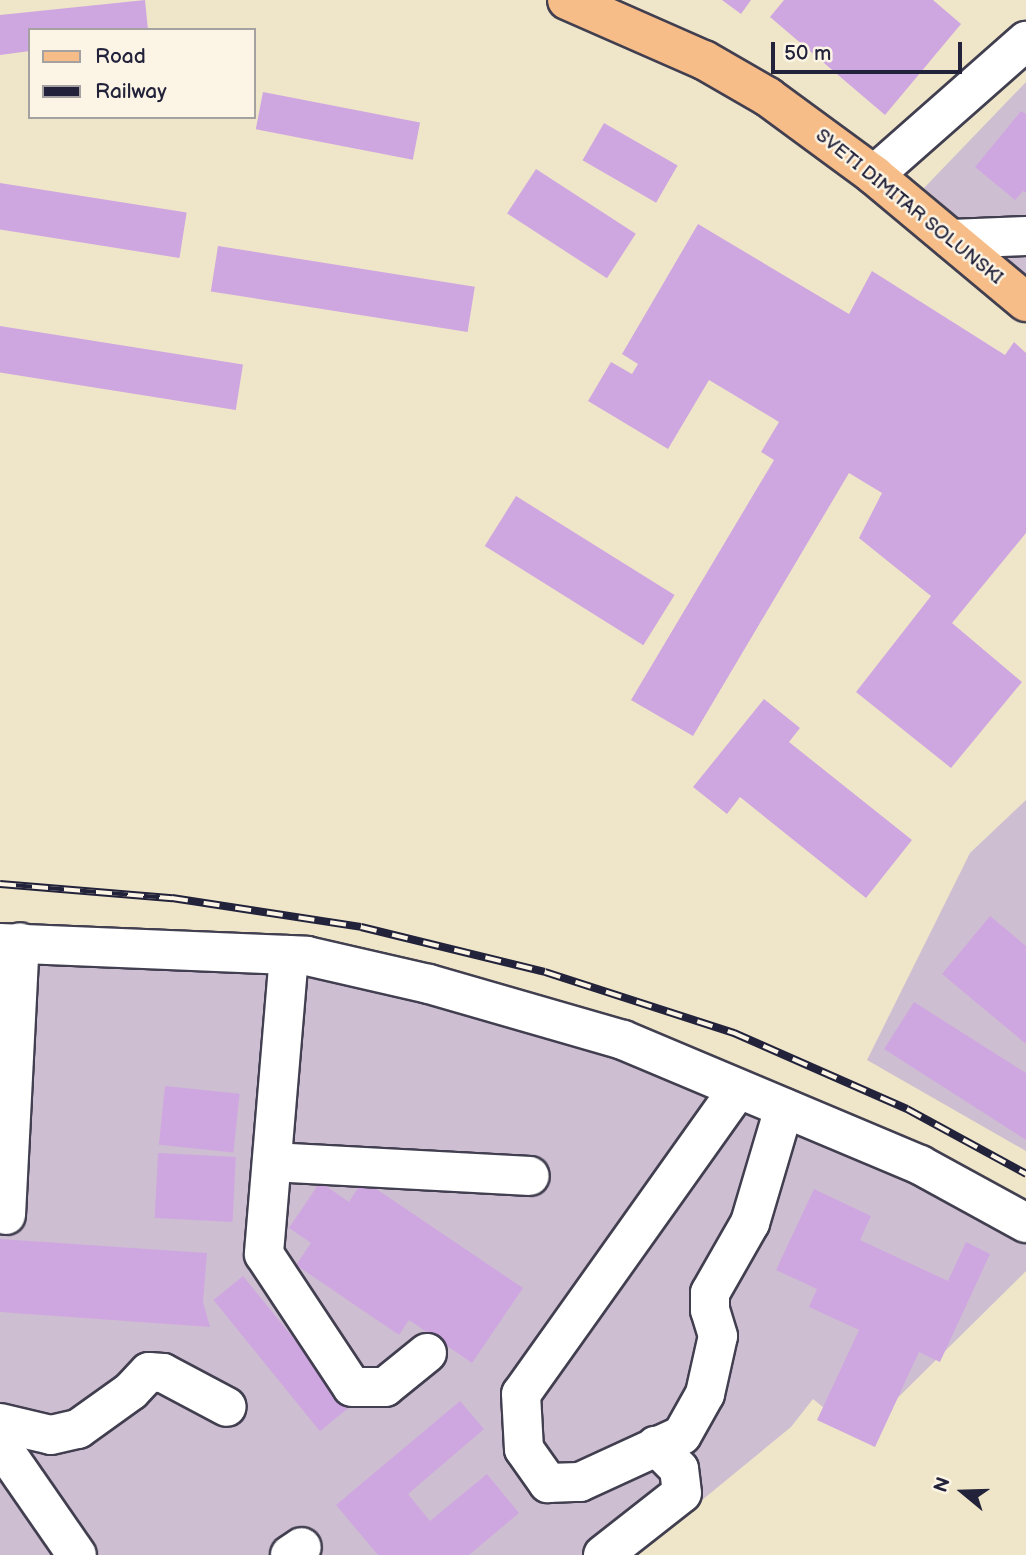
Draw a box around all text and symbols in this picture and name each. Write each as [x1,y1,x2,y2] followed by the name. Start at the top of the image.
[28,28,256,119] legend
[774,28,965,72] scale bar
[784,41,831,66] text: 50 m
[95,44,146,69] text: Road
[95,79,167,104] text: Railway
[811,124,1007,290] street label: SVETI DIMITAR SOLUNSKI
[928,1457,998,1527] north arrow
[929,1475,956,1495] text: N

